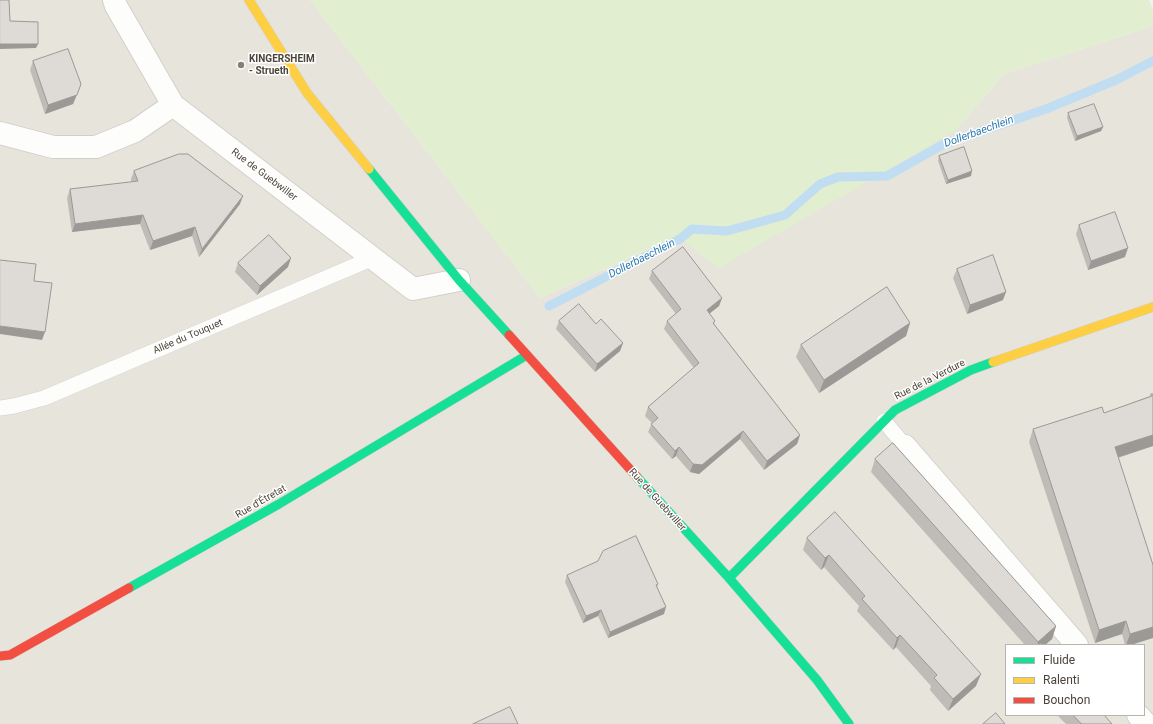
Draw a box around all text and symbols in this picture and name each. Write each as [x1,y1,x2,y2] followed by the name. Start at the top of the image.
[249,53,315,76] place label: KINGERSHEIM - Strueth
[236,60,246,70] marker: KINGERSHEIM - Strueth
[942,113,1016,151] water label: Dollerbaechlein
[229,146,299,204] street label: Rue de Guebwiller
[606,237,678,281] water label: Dollerbaechlein
[151,317,225,357] street label: Allée du Touquet
[893,357,967,403] street label: Rue de la Verdure
[626,466,688,534] street label: Rue de Guebwiller
[234,483,288,521] street label: Rue d'Étretat
[1005,644,1145,716] legend
[1043,653,1075,667] text: Fluide
[1043,673,1080,687] text: Ralenti
[1043,693,1090,707] text: Bouchon

